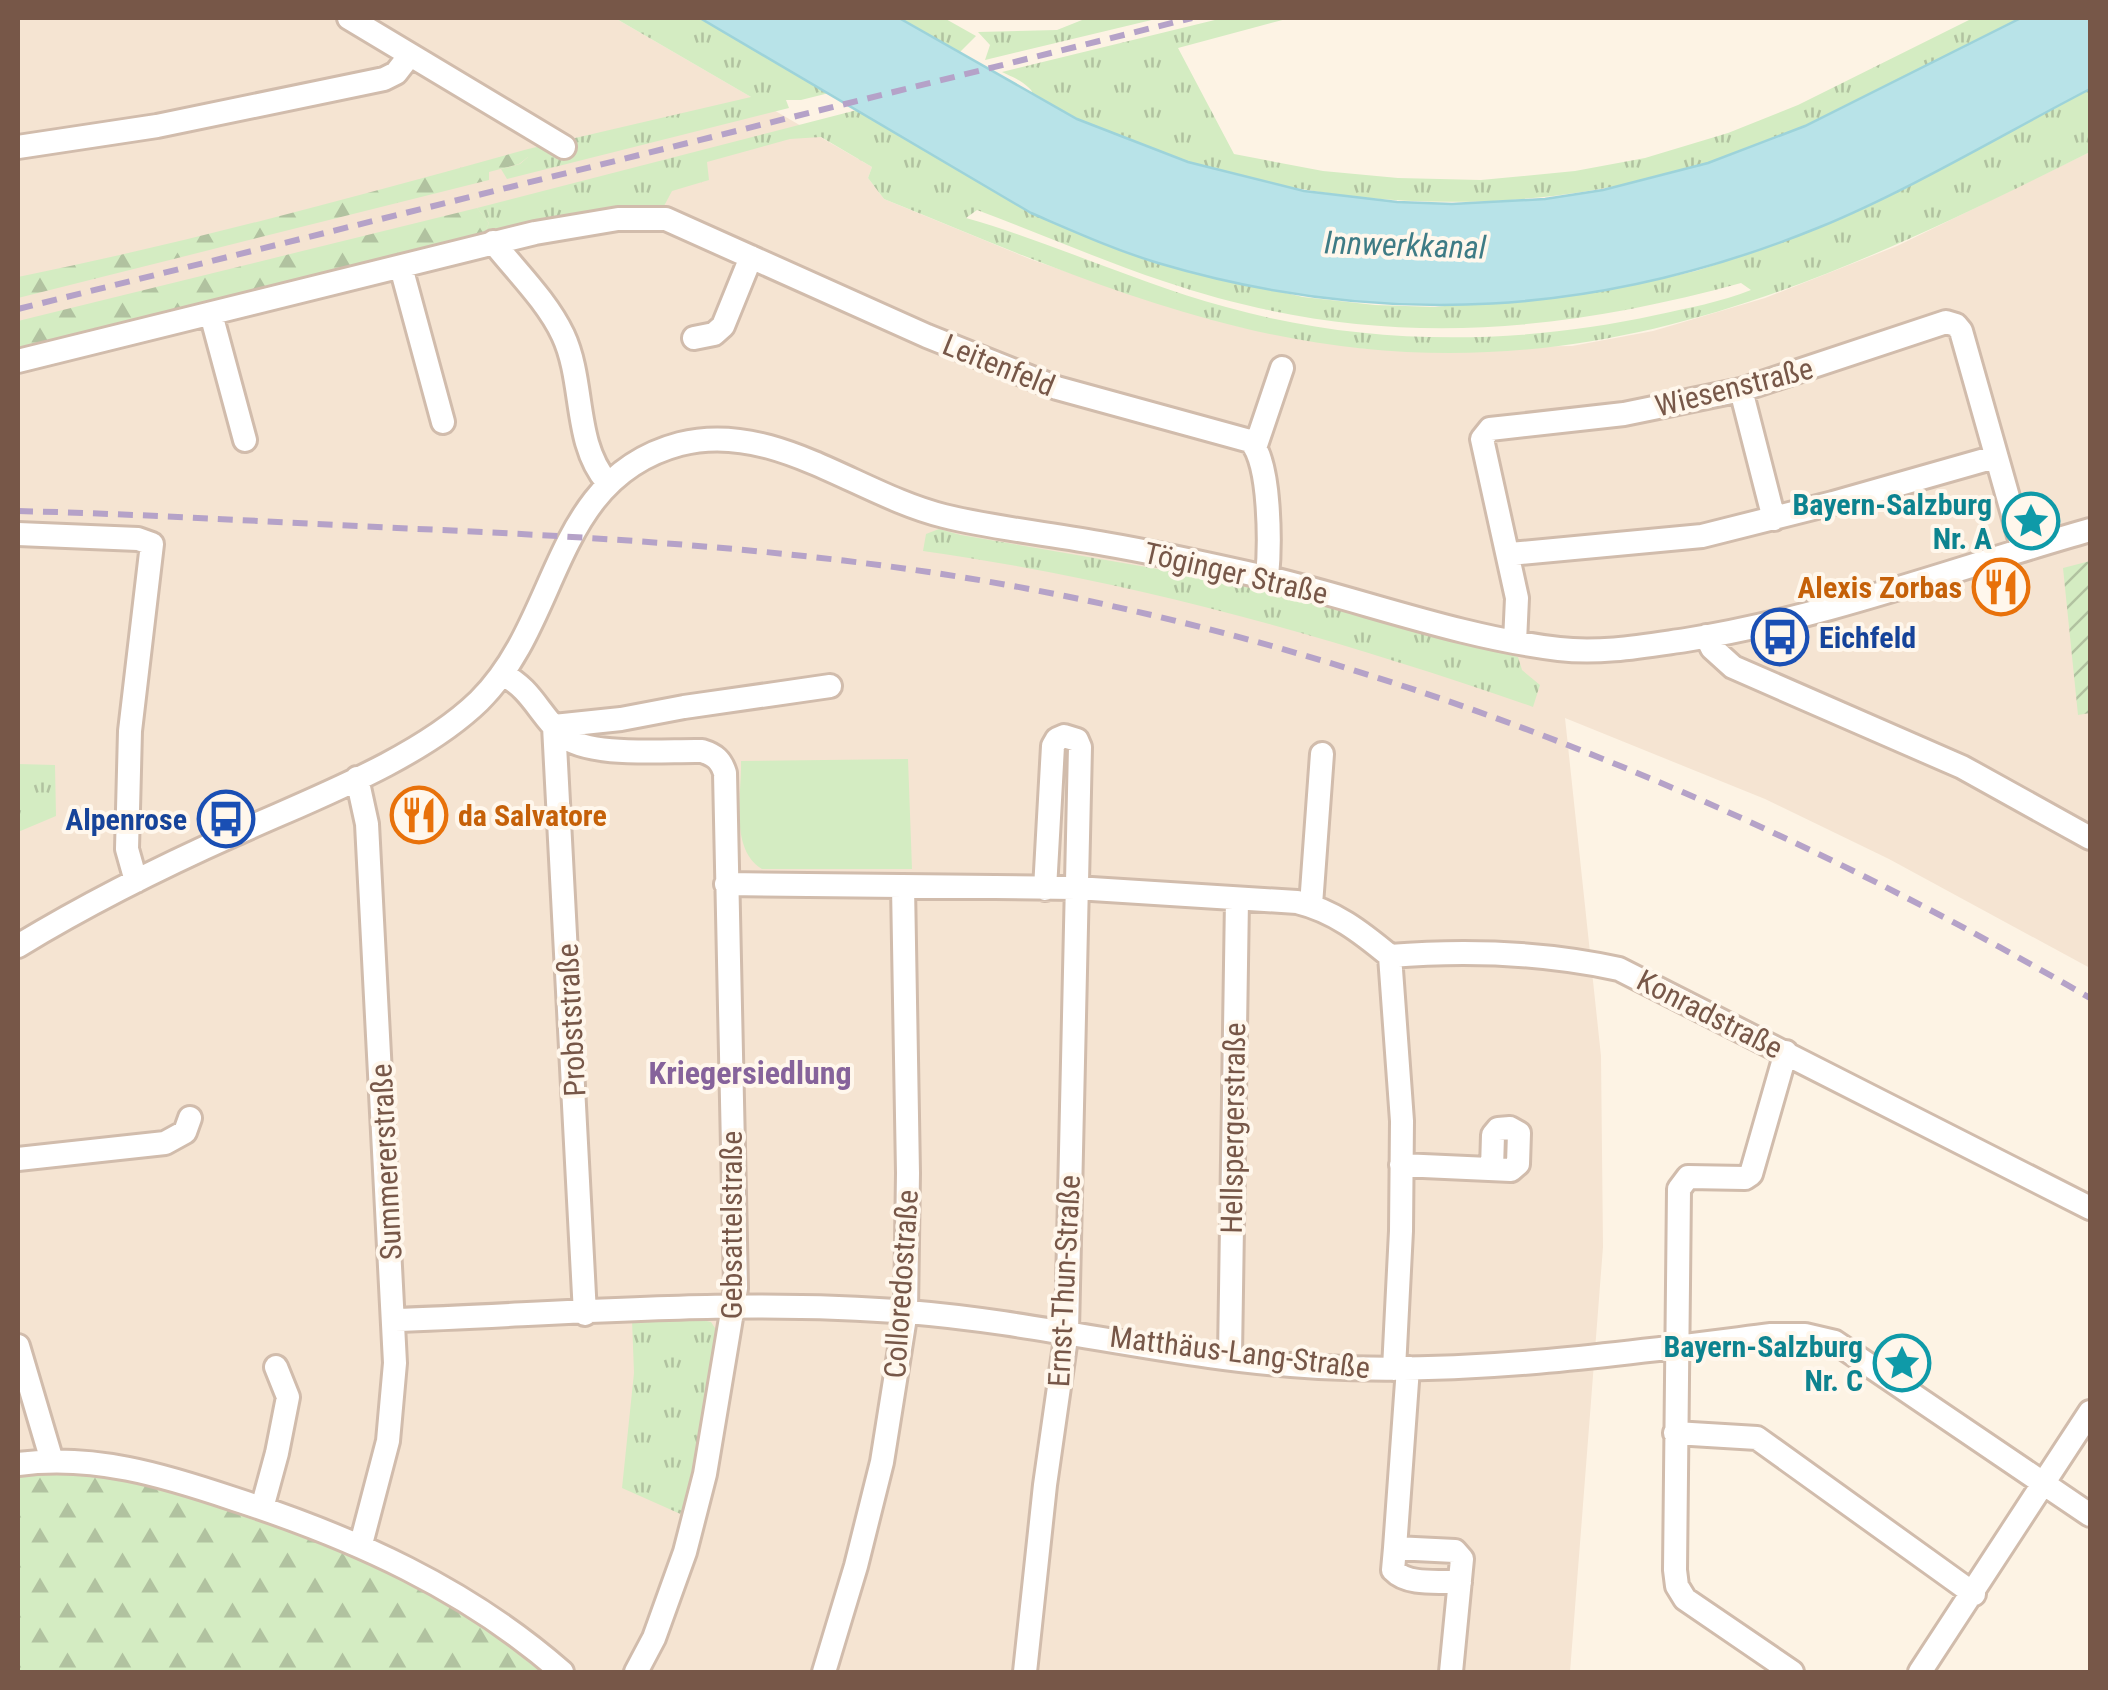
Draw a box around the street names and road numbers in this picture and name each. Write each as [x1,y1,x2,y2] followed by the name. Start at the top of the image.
[938,327,1060,403] street label: Leitenfeld
[1652,351,1816,423] street label: Wiesenstraße
[1141,535,1331,611] street label: Töginger Straße
[550,943,592,1097] street label: Probststraße
[1631,962,1789,1066] street label: Konradstraße
[1214,1022,1252,1234] street label: Hellspergerstraße
[363,1063,409,1261] street label: Summererstraße
[714,1131,749,1319] street label: Gebsattelstraße
[1041,1174,1087,1388] street label: Ernst-Thun-Straße
[877,1189,925,1379] street label: Colloredostraße
[1108,1319,1372,1385] street label: Matthäus-Lang-Straße

